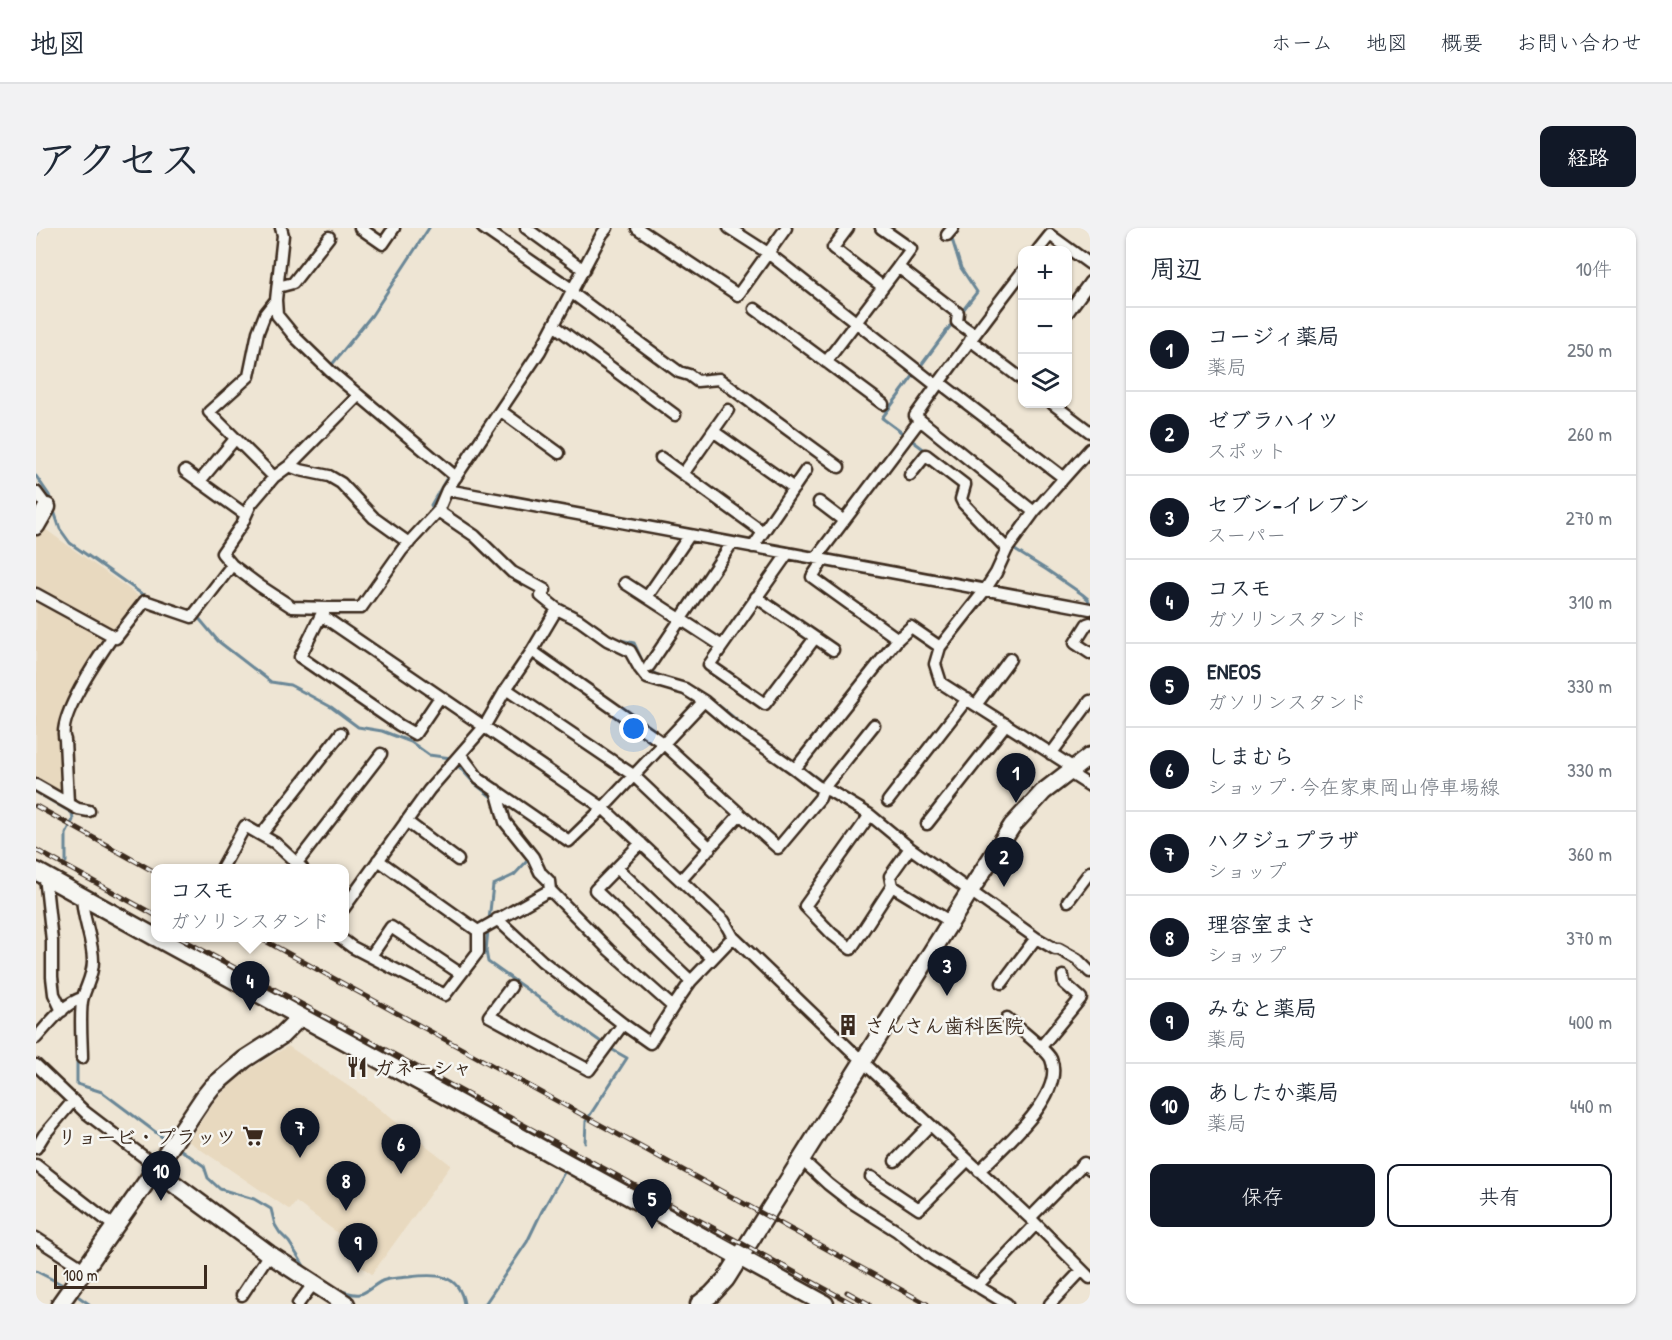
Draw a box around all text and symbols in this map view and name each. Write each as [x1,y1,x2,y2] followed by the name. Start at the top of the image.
[30,24,86,62] text: 地図
[1271,28,1333,57] text: ホーム
[1366,28,1408,57] text: 地図
[1441,28,1483,57] text: 概要
[1516,28,1642,57] text: お問い合わせ
[1540,126,1636,187] button: 経路
[36,130,201,187] text: アクセス
[1018,246,1072,408] map controls
[1018,246,1072,300] button: +
[1150,251,1202,286] text: 周辺
[1576,255,1612,282] text: 10件
[1018,300,1072,354] button: −
[1207,321,1339,351] text: コージィ薬局
[1166,336,1173,363] text: 1
[1567,336,1612,363] text: 250 m
[1207,353,1247,380] text: 薬局
[1018,354,1072,408] button: layers
[1207,405,1339,435] text: ゼブラハイツ
[1165,420,1174,447] text: 2
[1568,420,1612,447] text: 260 m
[1207,437,1287,464] text: スポット
[1207,489,1370,519] text: セブン-イレブン
[1165,504,1174,531] text: 3
[1566,504,1612,531] text: 270 m
[1207,521,1286,548] text: スーパー
[1207,573,1272,603] text: コスモ
[1166,588,1173,615] text: 4
[1569,588,1612,615] text: 310 m
[1207,605,1367,632] text: ガソリンスタンド
[1207,656,1260,686] text: ENEOS
[1165,672,1174,699] text: 5
[1567,672,1612,699] text: 330 m
[1207,688,1367,715] text: ガソリンスタンド
[619,714,648,743] your location
[1207,741,1295,771] text: しまむら
[996,754,1036,803] pin: 1
[1166,756,1173,783] text: 6
[1567,756,1612,783] text: 330 m
[1207,773,1499,800] text: ショップ · 今在家東岡山停車場線
[1207,825,1359,855] text: ハクジュプラザ
[984,838,1024,887] pin: 2
[1165,840,1174,867] text: 7
[1568,840,1612,867] text: 360 m
[1207,857,1286,884] text: ショップ
[151,864,349,942] popup
[170,875,235,905] text: コスモ
[170,907,330,934] text: ガソリンスタンド
[1207,909,1317,939] text: 理容室まさ
[1165,924,1174,951] text: 8
[1566,924,1612,951] text: 370 m
[1207,941,1286,968] text: ショップ
[928,946,966,996] pin: 3
[230,962,270,1011] pin: 4
[1207,993,1317,1023] text: みなと薬局
[1166,1008,1173,1035] text: 9
[1568,1008,1612,1035] text: 400 m
[865,1012,1024,1039] place label: さんさん歯科医院
[836,1013,860,1037] building icon: さんさん歯科医院
[1207,1025,1247,1052] text: 薬局
[374,1054,472,1081] place label: ガネーシャ
[345,1055,369,1079] restaurant icon: ガネーシャ
[1207,1077,1339,1107] text: あしたか薬局
[1161,1092,1178,1119] text: 10
[1570,1092,1612,1119] text: 440 m
[280,1108,320,1158] pin: 7
[1207,1109,1247,1136] text: 薬局
[57,1123,236,1150] place label: リョービ・プラッツ
[241,1124,265,1148] supermarket icon: リョービ・プラッツ
[382,1124,421,1174] pin: 6
[142,1152,180,1201] pin: 10
[326,1162,366,1211] pin: 8
[1150,1164,1375,1227] button: 保存
[1387,1164,1612,1227] button: 共有
[632,1180,672,1229] pin: 5
[338,1224,378,1273] pin: 9
[54,1262,207,1290] scale bar
[63,1264,98,1286] text: 100 m

